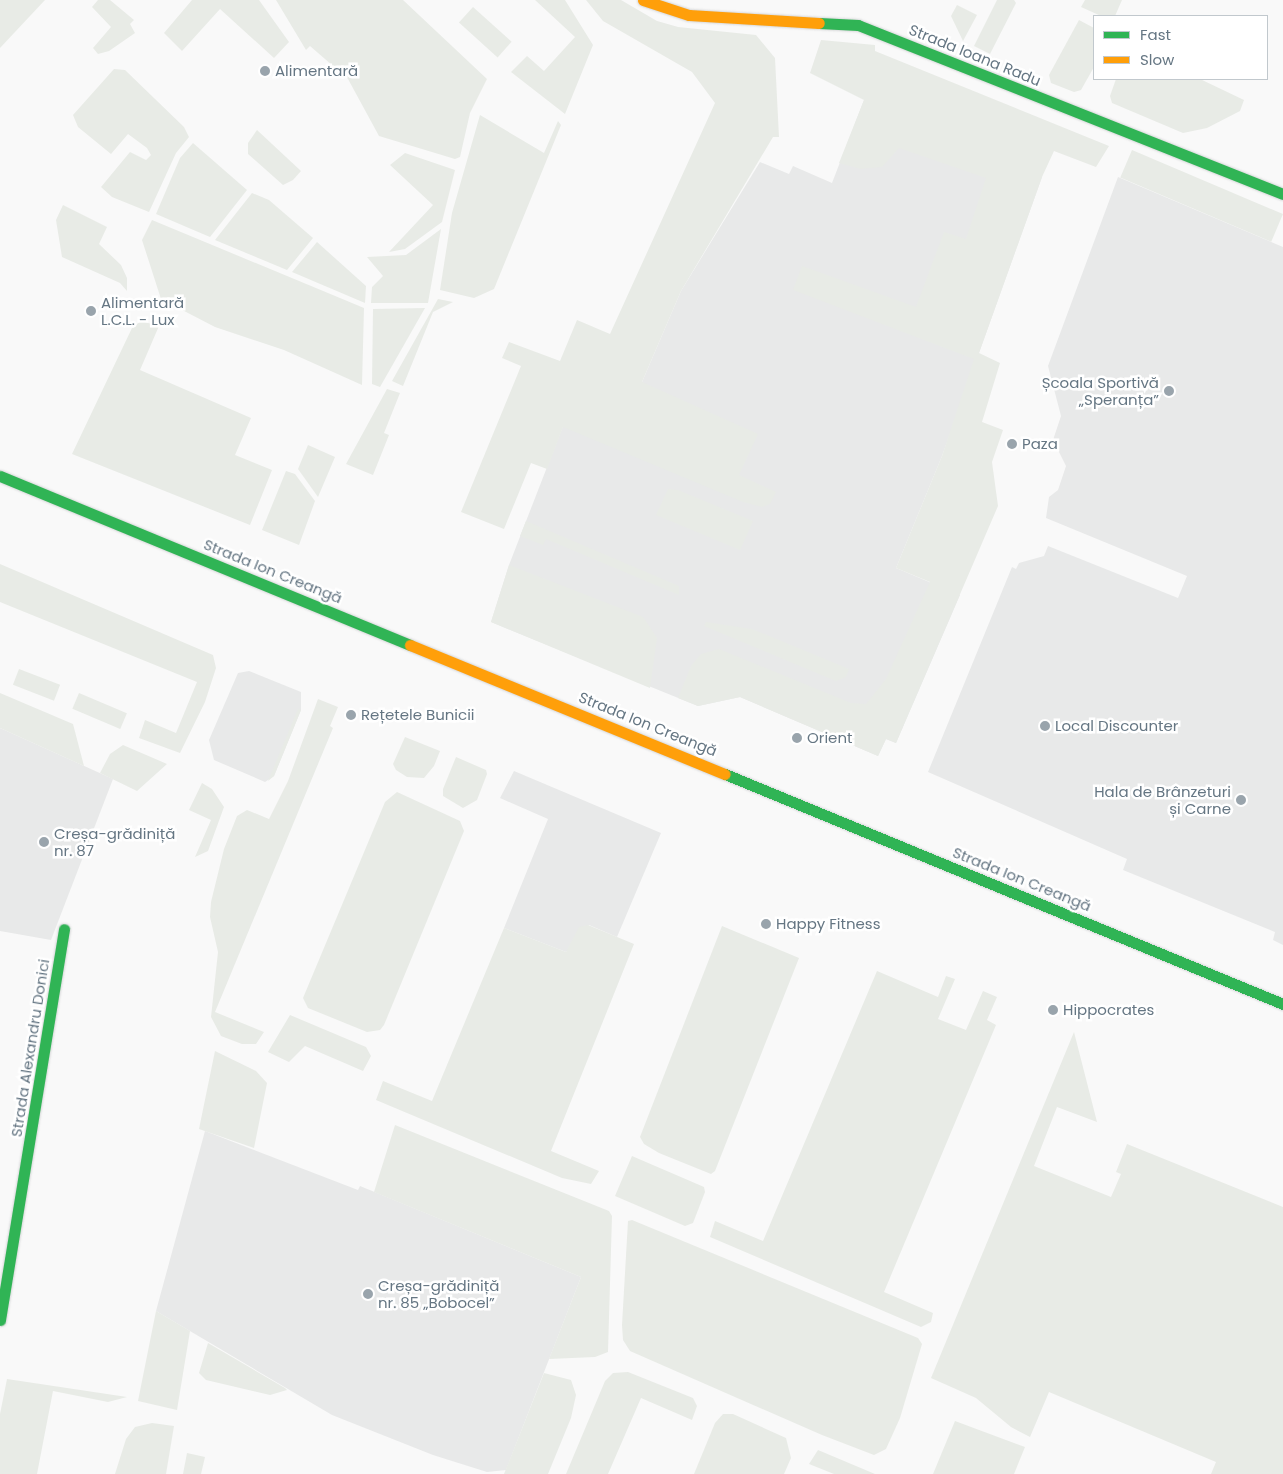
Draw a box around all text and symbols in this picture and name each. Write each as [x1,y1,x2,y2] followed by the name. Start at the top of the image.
[1093,15,1268,80] legend
[907,20,1043,90] street label: Strada Ioana Radu
[1140,24,1171,45] text: Fast
[1140,49,1174,70] text: Slow
[275,62,358,80] place label: Alimentară
[259,65,271,77] marker: Alimentară
[101,293,184,328] place label: Alimentară L.C.L. - Lux
[85,305,97,317] marker: Alimentară L.C.L. - Lux
[1042,373,1159,408] place label: Școala Sportivă „Speranța”
[1163,385,1175,397] marker: Școala Sportivă „Speranța”
[1022,435,1058,453] place label: Paza
[1006,438,1018,450] marker: Paza
[201,535,345,607] street label: Strada Ion Creangă
[576,688,720,760] street label: Strada Ion Creangă
[361,706,475,724] place label: Rețetele Bunicii
[345,709,357,721] marker: Rețetele Bunicii
[1055,717,1178,735] place label: Local Discounter
[1039,720,1051,732] marker: Local Discounter
[807,729,852,747] place label: Orient
[791,732,803,744] marker: Orient
[1094,782,1231,817] place label: Hala de Brânzeturi și Carne
[1235,794,1247,806] marker: Hala de Brânzeturi și Carne
[54,824,175,859] place label: Creșa-grădiniță nr. 87
[38,836,50,848] marker: Creșa-grădiniță nr. 87
[950,843,1094,915] street label: Strada Ion Creangă
[776,915,881,933] place label: Happy Fitness
[760,918,772,930] marker: Happy Fitness
[7,958,53,1138] street label: Strada Alexandru Donici
[1063,1001,1154,1019] place label: Hippocrates
[1047,1004,1059,1016] marker: Hippocrates
[378,1276,499,1311] place label: Creșa-grădiniță nr. 85 „Bobocel”
[362,1288,374,1300] marker: Creșa-grădiniță nr. 85 „Bobocel”

